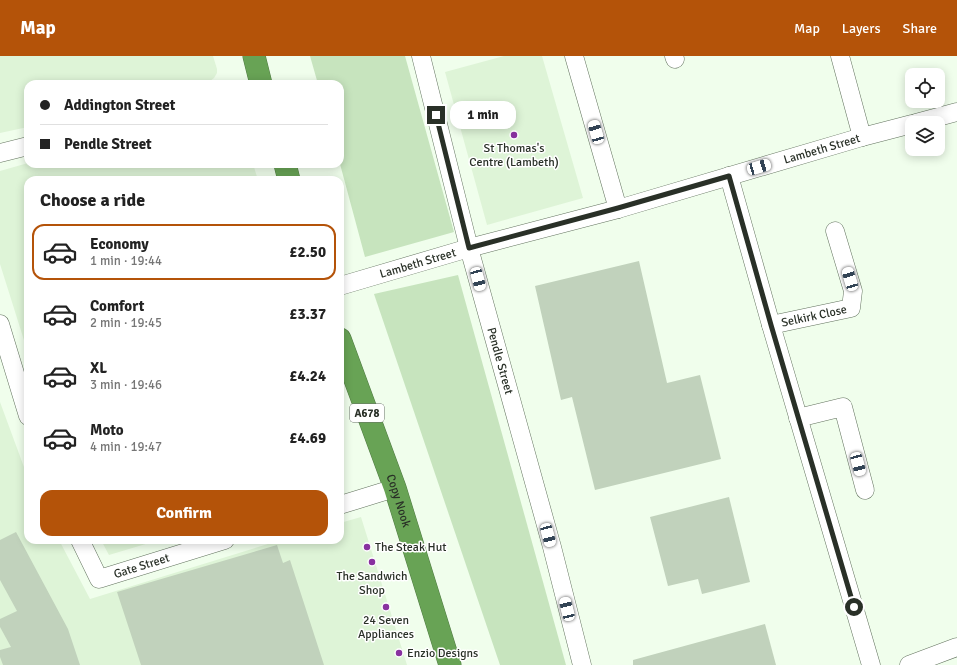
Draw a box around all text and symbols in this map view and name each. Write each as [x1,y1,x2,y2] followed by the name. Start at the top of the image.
[20,16,56,40] text: Map
[794,20,820,37] text: Map
[842,20,881,37] text: Layers
[903,20,937,37] text: Share
[905,68,945,156] map controls
[905,68,945,108] button: locate
[64,96,175,114] text: Addington Street
[450,101,516,129] callout: 1 min
[427,106,445,124] route end
[467,107,499,123] text: 1 min
[905,116,945,156] button: layers
[587,119,605,145] car
[509,130,519,140] marker: St Thomas's Centre (Lambeth)
[782,131,862,168] street label: Lambeth Street
[64,135,152,153] text: Pendle Street
[469,141,559,170] place label: St Thomas's Centre (Lambeth)
[746,158,772,176] car
[40,189,145,211] text: Choose a ride
[42,234,78,270] icon: car
[90,235,149,253] text: Economy
[289,243,326,261] text: £2.50
[378,245,458,282] street label: Lambeth Street
[90,253,162,269] text: 1 min · 19:44
[469,266,487,292] car
[841,266,859,292] car
[42,296,78,332] icon: car
[90,297,144,315] text: Comfort
[780,302,848,331] street label: Selkirk Close
[289,305,326,323] text: £3.37
[90,315,162,331] text: 2 min · 19:45
[483,326,516,396] street label: Pendle Street
[42,358,78,394] icon: car
[90,359,107,377] text: XL
[289,367,326,385] text: £4.24
[90,377,162,393] text: 3 min · 19:46
[350,404,384,422] road number: A678
[42,420,78,456] icon: car
[90,421,124,439] text: Moto
[289,429,326,447] text: £4.69
[90,439,162,455] text: 4 min · 19:47
[849,451,867,477] car
[383,472,414,529] street label: Copy Nook
[40,490,328,536] button: Confirm
[539,522,557,548] car
[375,540,446,555] place label: The Steak Hut
[362,542,372,552] marker: The Steak Hut
[112,551,172,582] street label: Gate Street
[367,557,377,567] marker: The Sandwich Shop
[336,569,408,598] place label: The Sandwich Shop
[558,596,576,622] car
[845,598,863,616] route start
[381,602,391,612] marker: 24 Seven Appliances
[358,613,414,642] place label: 24 Seven Appliances
[407,646,478,661] place label: Enzio Designs
[394,648,404,658] marker: Enzio Designs

